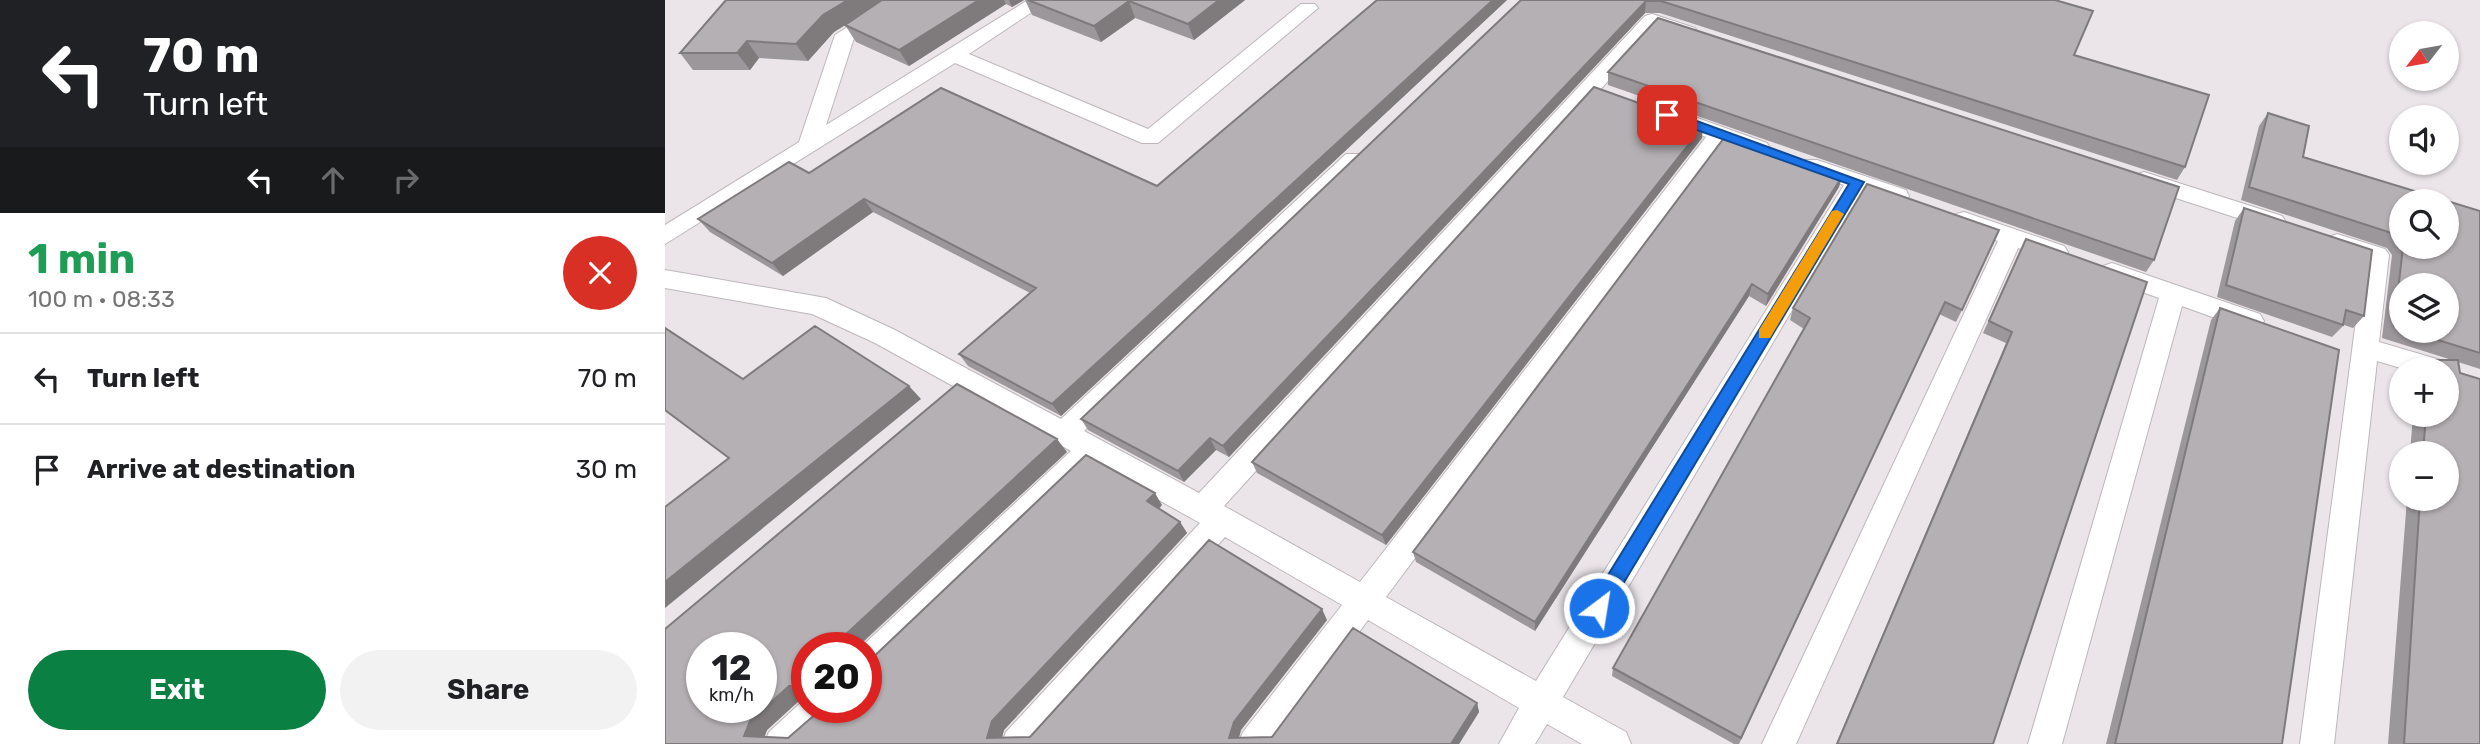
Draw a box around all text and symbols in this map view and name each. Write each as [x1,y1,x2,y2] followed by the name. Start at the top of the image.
[2389,21,2459,91] north arrow
[2389,21,2459,511] map controls
[143,26,260,84] text: 70 m
[28,28,119,119] icon: left
[143,85,268,123] text: Turn left
[1637,85,1697,145] pin
[1648,96,1686,134] icon: arrive
[2389,105,2459,175] button: sound
[241,161,279,199] icon: left
[314,161,352,199] icon: ahead
[387,161,425,199] icon: right
[2389,189,2459,259] button: search
[28,234,135,284] text: 1 min
[563,236,637,310] button: close
[2389,273,2459,343] button: layers
[28,285,175,313] text: 100 m · 08:33
[2389,357,2459,427] button: +
[28,360,66,398] icon: left
[87,363,199,394] text: Turn left
[578,363,637,394] text: 70 m
[2389,441,2459,511] button: −
[28,451,66,489] icon: arrive
[87,454,355,485] text: Arrive at destination
[575,454,637,485] text: 30 m
[1562,571,1636,645] position arrow
[791,632,882,723] speed limit sign: 20
[711,647,752,689] text: 12
[28,650,326,730] button: Exit
[340,650,637,730] button: Share
[709,684,754,706] text: km/h

